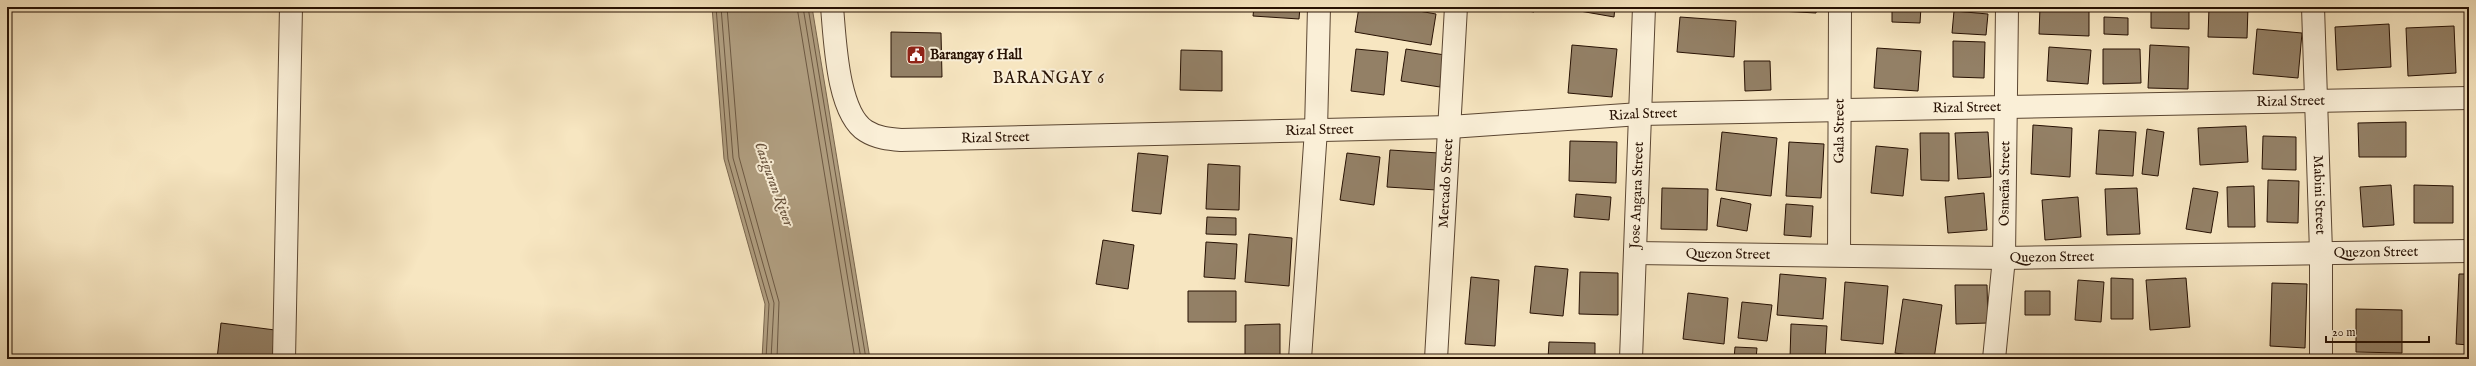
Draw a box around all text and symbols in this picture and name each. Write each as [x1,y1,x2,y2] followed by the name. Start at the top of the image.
[905,44,927,66] public building icon: Barangay 6 Hall
[930,46,1023,64] place label: Barangay 6 Hall
[993,69,1105,89] district label: BARANGAY 6
[2256,92,2325,111] street label: Rizal Street
[1830,98,1849,164] street label: Gala Street
[1932,98,2002,117] street label: Rizal Street
[1608,104,1678,125] street label: Rizal Street
[1285,120,1354,140] street label: Rizal Street
[961,128,1030,148] street label: Rizal Street
[1434,138,1458,229] street label: Mercado Street
[749,139,798,230] water label: Casiguran River
[1626,141,1648,251] street label: Jose Angara Street
[1995,141,2014,226] street label: Osmeña Street
[2309,155,2329,235] street label: Mabini Street
[2334,243,2419,262] street label: Quezon Street
[1686,245,1771,264] street label: Quezon Street
[2010,248,2095,267] street label: Quezon Street
[2326,318,2429,344] scale bar
[2332,325,2355,340] text: 20 m

